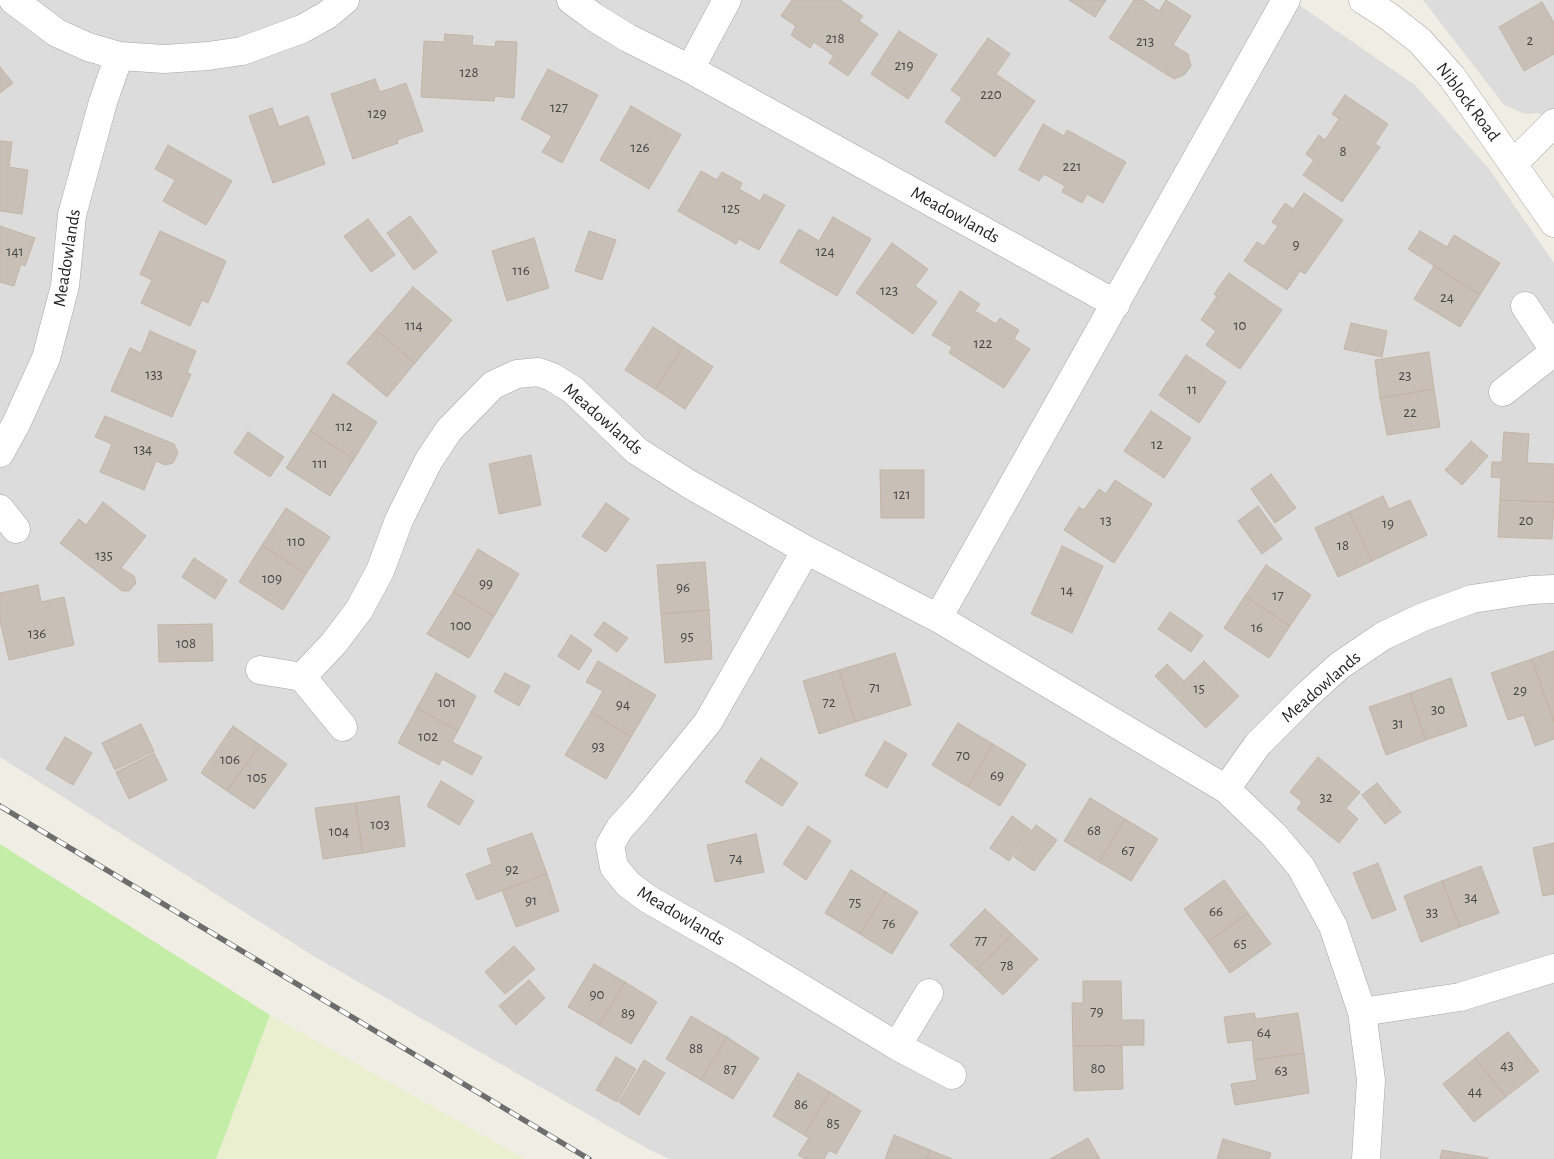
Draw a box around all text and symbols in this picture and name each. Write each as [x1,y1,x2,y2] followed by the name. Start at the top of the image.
[825,29,845,47] house number: 218
[1527,31,1533,49] house number: 2
[1136,32,1154,50] house number: 213
[894,56,914,74] house number: 219
[1431,58,1505,146] street label: Niblock Road
[459,63,479,81] house number: 128
[980,85,1002,103] house number: 220
[550,98,568,116] house number: 127
[367,104,387,122] house number: 129
[630,138,650,156] house number: 126
[1339,142,1347,160] house number: 8
[1063,157,1081,175] house number: 221
[907,182,1003,248] street label: Meadowlands
[722,199,740,217] house number: 125
[49,208,85,308] street label: Meadowlands
[1292,235,1300,253] house number: 9
[6,242,24,260] house number: 141
[815,242,835,260] house number: 124
[512,261,530,279] house number: 116
[880,281,898,299] house number: 123
[1440,288,1454,306] house number: 24
[405,316,423,334] house number: 114
[1233,316,1247,334] house number: 10
[974,334,992,352] house number: 122
[145,365,163,383] house number: 133
[1398,366,1412,384] house number: 23
[559,379,647,459] street label: Meadowlands
[1187,380,1197,398] house number: 11
[1403,403,1417,421] house number: 22
[335,417,353,435] house number: 112
[1151,435,1163,453] house number: 12
[134,440,152,458] house number: 134
[312,454,328,472] house number: 111
[893,485,911,503] house number: 121
[1100,511,1112,529] house number: 13
[1519,511,1533,529] house number: 20
[1382,514,1394,532] house number: 19
[287,532,305,550] house number: 110
[1337,536,1349,554] house number: 18
[95,546,113,564] house number: 135
[262,569,282,587] house number: 109
[479,574,493,592] house number: 99
[676,578,690,596] house number: 96
[1061,581,1073,599] house number: 14
[1272,586,1284,604] house number: 17
[451,616,471,634] house number: 100
[1251,618,1263,636] house number: 16
[28,624,46,642] house number: 136
[680,627,694,645] house number: 95
[176,634,196,652] house number: 108
[1277,647,1365,727] street label: Meadowlands
[869,678,881,696] house number: 71
[1193,679,1205,697] house number: 15
[1513,681,1527,699] house number: 29
[438,693,456,711] house number: 101
[822,693,836,711] house number: 72
[616,695,630,713] house number: 94
[1431,700,1445,718] house number: 30
[1392,714,1404,732] house number: 31
[418,727,438,745] house number: 102
[591,737,605,755] house number: 93
[956,746,970,764] house number: 70
[220,750,240,768] house number: 106
[990,766,1004,784] house number: 69
[247,768,267,786] house number: 105
[1319,788,1333,806] house number: 32
[370,815,390,833] house number: 103
[1087,821,1101,839] house number: 68
[329,822,349,840] house number: 104
[1121,841,1135,859] house number: 67
[729,849,743,867] house number: 74
[505,860,519,878] house number: 92
[633,881,729,951] street label: Meadowlands
[1464,888,1478,906] house number: 34
[525,891,537,909] house number: 91
[849,893,861,911] house number: 75
[1209,902,1223,920] house number: 66
[1426,903,1438,921] house number: 33
[882,914,896,932] house number: 76
[975,931,987,949] house number: 77
[1233,934,1247,952] house number: 65
[1000,956,1014,974] house number: 78
[590,985,604,1003] house number: 90
[1090,1002,1104,1020] house number: 79
[621,1004,635,1022] house number: 89
[1257,1023,1271,1041] house number: 64
[689,1039,703,1057] house number: 88
[1500,1056,1514,1074] house number: 43
[1090,1059,1106,1077] house number: 80
[723,1060,737,1078] house number: 87
[1274,1061,1288,1079] house number: 63
[1468,1082,1482,1100] house number: 44
[794,1095,808,1113] house number: 86
[826,1114,840,1132] house number: 85

